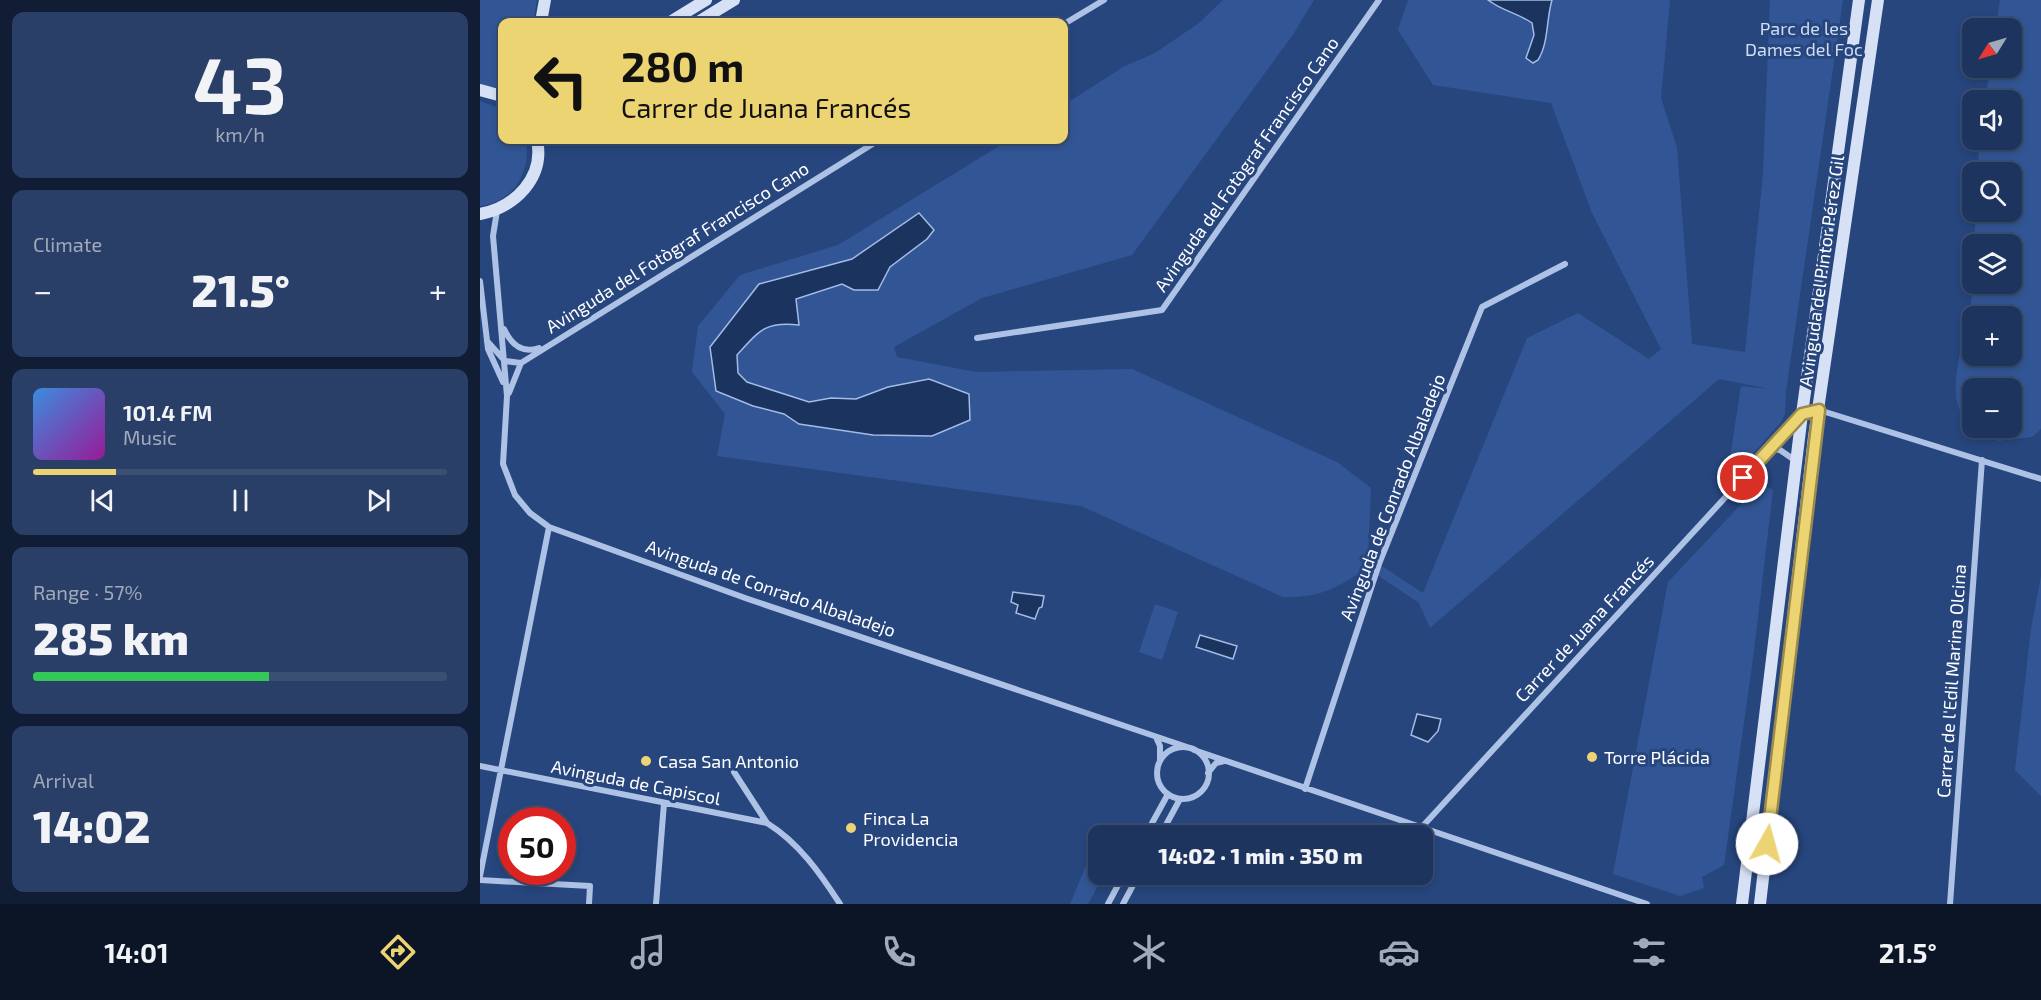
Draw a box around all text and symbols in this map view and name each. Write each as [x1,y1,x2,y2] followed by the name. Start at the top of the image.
[1745,17,1863,60] park label: Parc de les Dames del Foc
[1962,18,2022,78] north arrow
[1962,18,2022,438] map controls
[1149,32,1343,296] street label: Avinguda del Fotògraf Francisco Cano
[193,36,287,130] text: 43
[621,40,744,90] text: 280 m
[522,42,600,120] icon: left
[1962,90,2022,150] button: sound
[621,91,911,123] text: Carrer de Juana Francés
[215,122,265,146] text: km/h
[1794,153,1848,388] street label: Avinguda del Pintor Pérez Gil
[541,157,813,337] street label: Avinguda del Fotògraf Francisco Cano
[1962,162,2022,222] button: search
[33,232,102,256] text: Climate
[1962,234,2022,294] button: layers
[191,262,290,316] text: 21.5°
[33,270,52,310] text: −
[429,270,447,310] text: +
[1962,306,2022,366] button: +
[1335,370,1449,624] street label: Avinguda de Conrado Albaladejo
[1962,378,2022,438] button: −
[123,399,212,425] text: 101.4 FM
[123,425,177,449] text: Music
[1717,452,1768,503] pin
[1726,461,1759,494] icon: arrive
[86,484,119,517] icon: previous
[224,484,257,517] icon: pause
[362,484,395,517] icon: next
[643,535,899,641] street label: Avinguda de Conrado Albaladejo
[1510,550,1658,706] street label: Carrer de Juana Francés
[1932,563,1970,799] street label: Carrer de l'Edil Marina Olcina
[33,580,142,604] text: Range · 57%
[33,610,189,664] text: 285 km
[1604,746,1710,768] place label: Torre Plácida
[658,750,799,772] place label: Casa San Antonio
[1585,750,1599,764] marker: Torre Plácida
[639,754,653,768] marker: Casa San Antonio
[549,755,723,809] street label: Avinguda de Capiscol
[33,768,94,792] text: Arrival
[33,798,150,852] text: 14:02
[498,807,576,885] speed limit sign: 50
[863,807,958,850] place label: Finca La Providencia
[1735,812,1799,876] position arrow
[844,821,858,835] marker: Finca La Providencia
[1158,842,1363,868] text: 14:02 · 1 min · 350 m
[377,931,419,973] icon: directions
[627,931,669,973] icon: music
[878,931,920,973] icon: phone
[1128,931,1170,973] icon: climate
[1378,931,1420,973] icon: car
[1628,931,1670,973] icon: filters
[104,936,169,968] text: 14:01
[1879,936,1937,968] text: 21.5°

